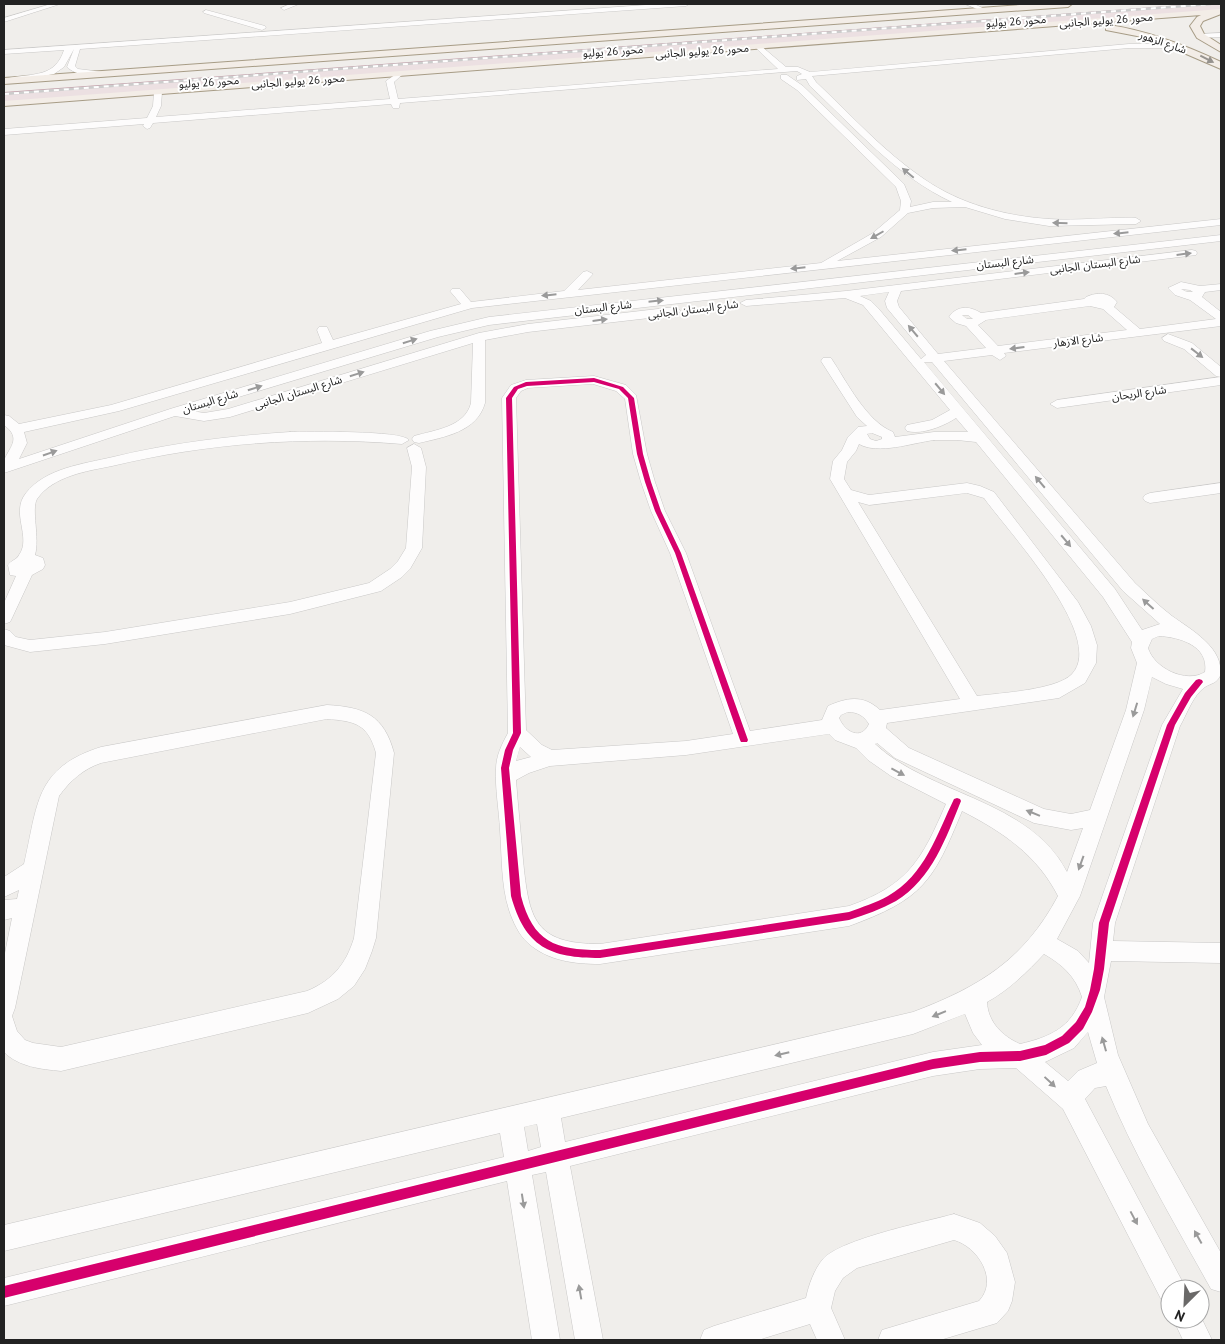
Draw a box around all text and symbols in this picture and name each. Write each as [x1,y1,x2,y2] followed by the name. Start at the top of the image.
[1059,10,1154,30] street label: محور 26 يوليو الجانبى
[985,12,1047,30] street label: محور 26 يوليو
[1136,27,1189,58] street label: شارع الزهور
[655,41,750,61] street label: محور 26 يوليو الجانبى
[582,42,644,60] street label: محور 26 يوليو
[1200,55,1214,63] one-way arrow
[251,71,346,91] street label: محور 26 يوليو الجانبى
[178,73,240,91] street label: محور 26 يوليو
[902,167,915,178] one-way arrow
[1052,219,1068,227] one-way arrow
[1112,229,1128,237] one-way arrow
[870,231,884,239] one-way arrow
[951,246,967,254] one-way arrow
[1176,250,1192,258] one-way arrow
[1049,251,1142,278] street label: شارع البستان الجانبى
[976,252,1035,273] street label: شارع البستان
[789,264,805,272] one-way arrow
[1015,269,1031,277] one-way arrow
[541,291,557,299] one-way arrow
[647,296,740,323] street label: شارع البستان الجانبى
[574,297,633,318] street label: شارع البستان
[649,297,665,305] one-way arrow
[592,316,608,324] one-way arrow
[907,325,918,338] one-way arrow
[1051,330,1104,351] street label: شارع الازهار
[403,336,418,344] one-way arrow
[1008,344,1024,352] one-way arrow
[1190,347,1203,358] one-way arrow
[349,369,364,377] one-way arrow
[252,372,344,413] street label: شارع البستان الجانبى
[1111,382,1168,405] street label: شارع الريحان
[247,383,262,391] one-way arrow
[934,383,945,395] one-way arrow
[180,386,240,417] street label: شارع البستان
[43,449,58,457] one-way arrow
[1035,476,1046,489] one-way arrow
[1060,535,1071,547] one-way arrow
[1142,598,1154,610] one-way arrow
[1131,703,1139,718] one-way arrow
[892,767,905,776] one-way arrow
[1026,809,1040,817] one-way arrow
[1077,856,1085,871] one-way arrow
[932,1010,946,1018] one-way arrow
[1099,1037,1107,1052] one-way arrow
[774,1050,789,1058] one-way arrow
[1043,1076,1055,1088] one-way arrow
[520,1194,528,1210] one-way arrow
[1130,1211,1138,1225] one-way arrow
[1193,1230,1202,1243] one-way arrow
[1160,1279,1210,1329] north arrow
[576,1284,584,1300] one-way arrow
[1172,1306,1188,1326] text: N

